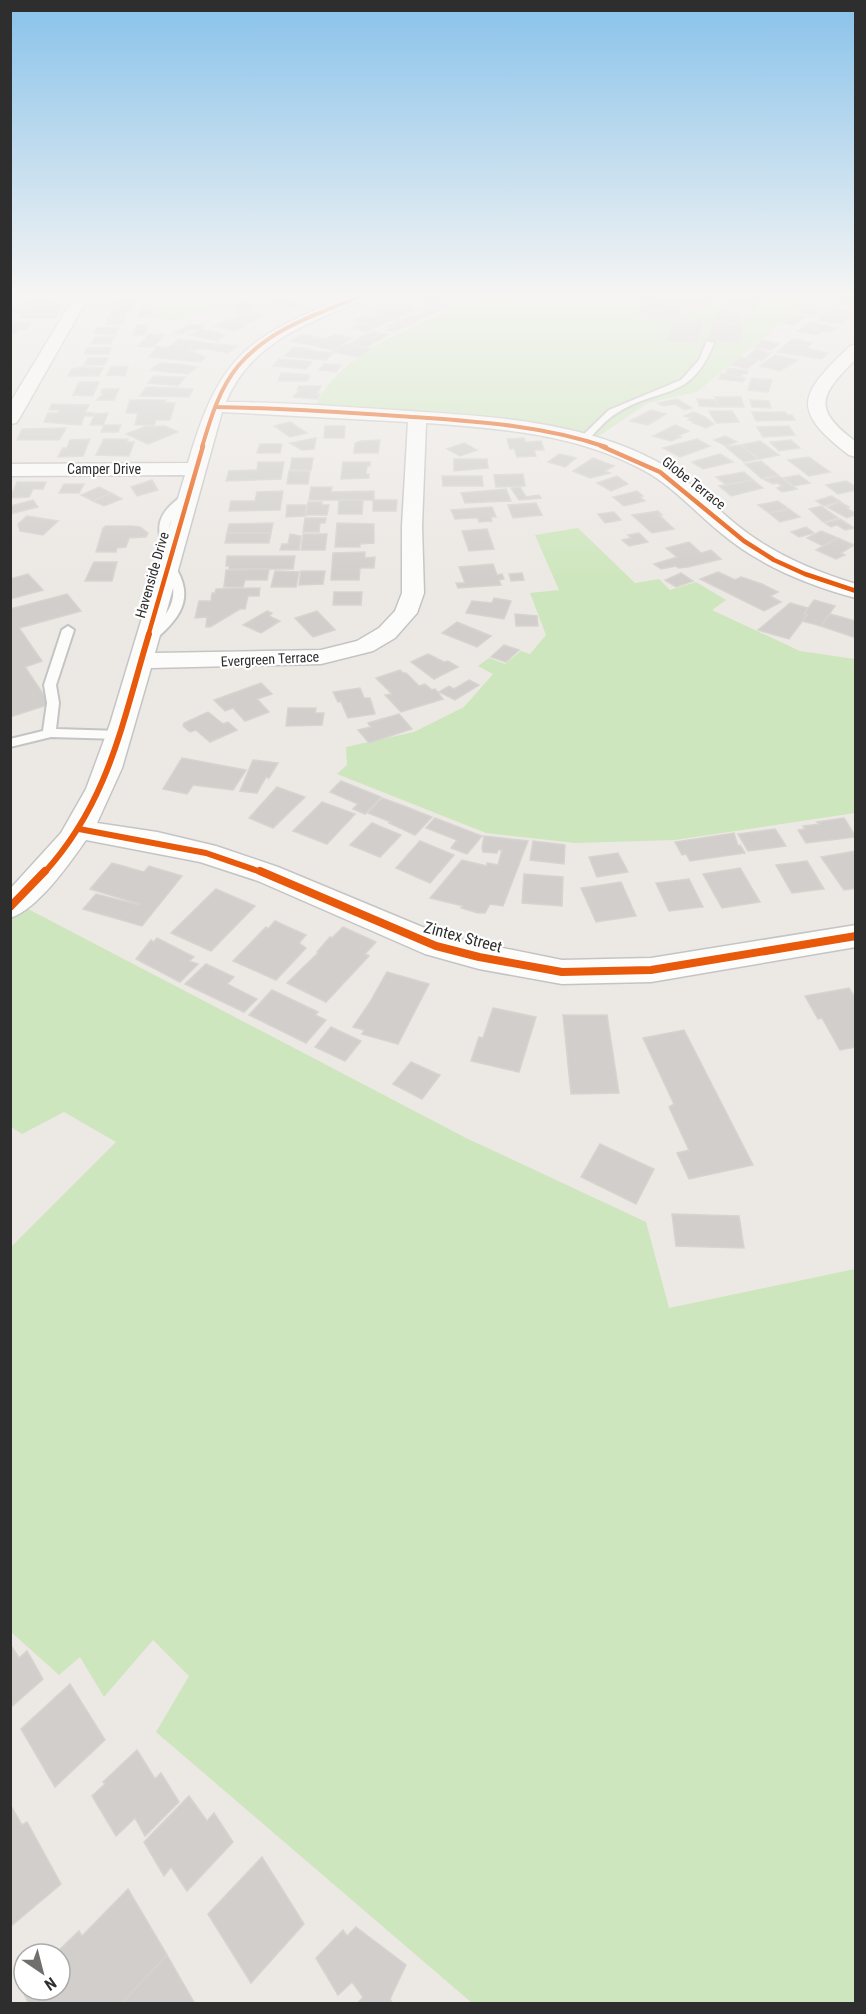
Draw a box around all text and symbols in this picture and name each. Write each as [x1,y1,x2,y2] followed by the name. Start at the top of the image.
[659,453,729,513] street label: Globe Terrace
[67,461,141,477] street label: Camper Drive
[132,530,172,620] street label: Havenside Drive
[220,648,320,670] street label: Evergreen Terrace
[422,917,504,957] street label: Zintex Street
[12,1942,72,2002] north arrow
[41,1973,60,1994] text: N

